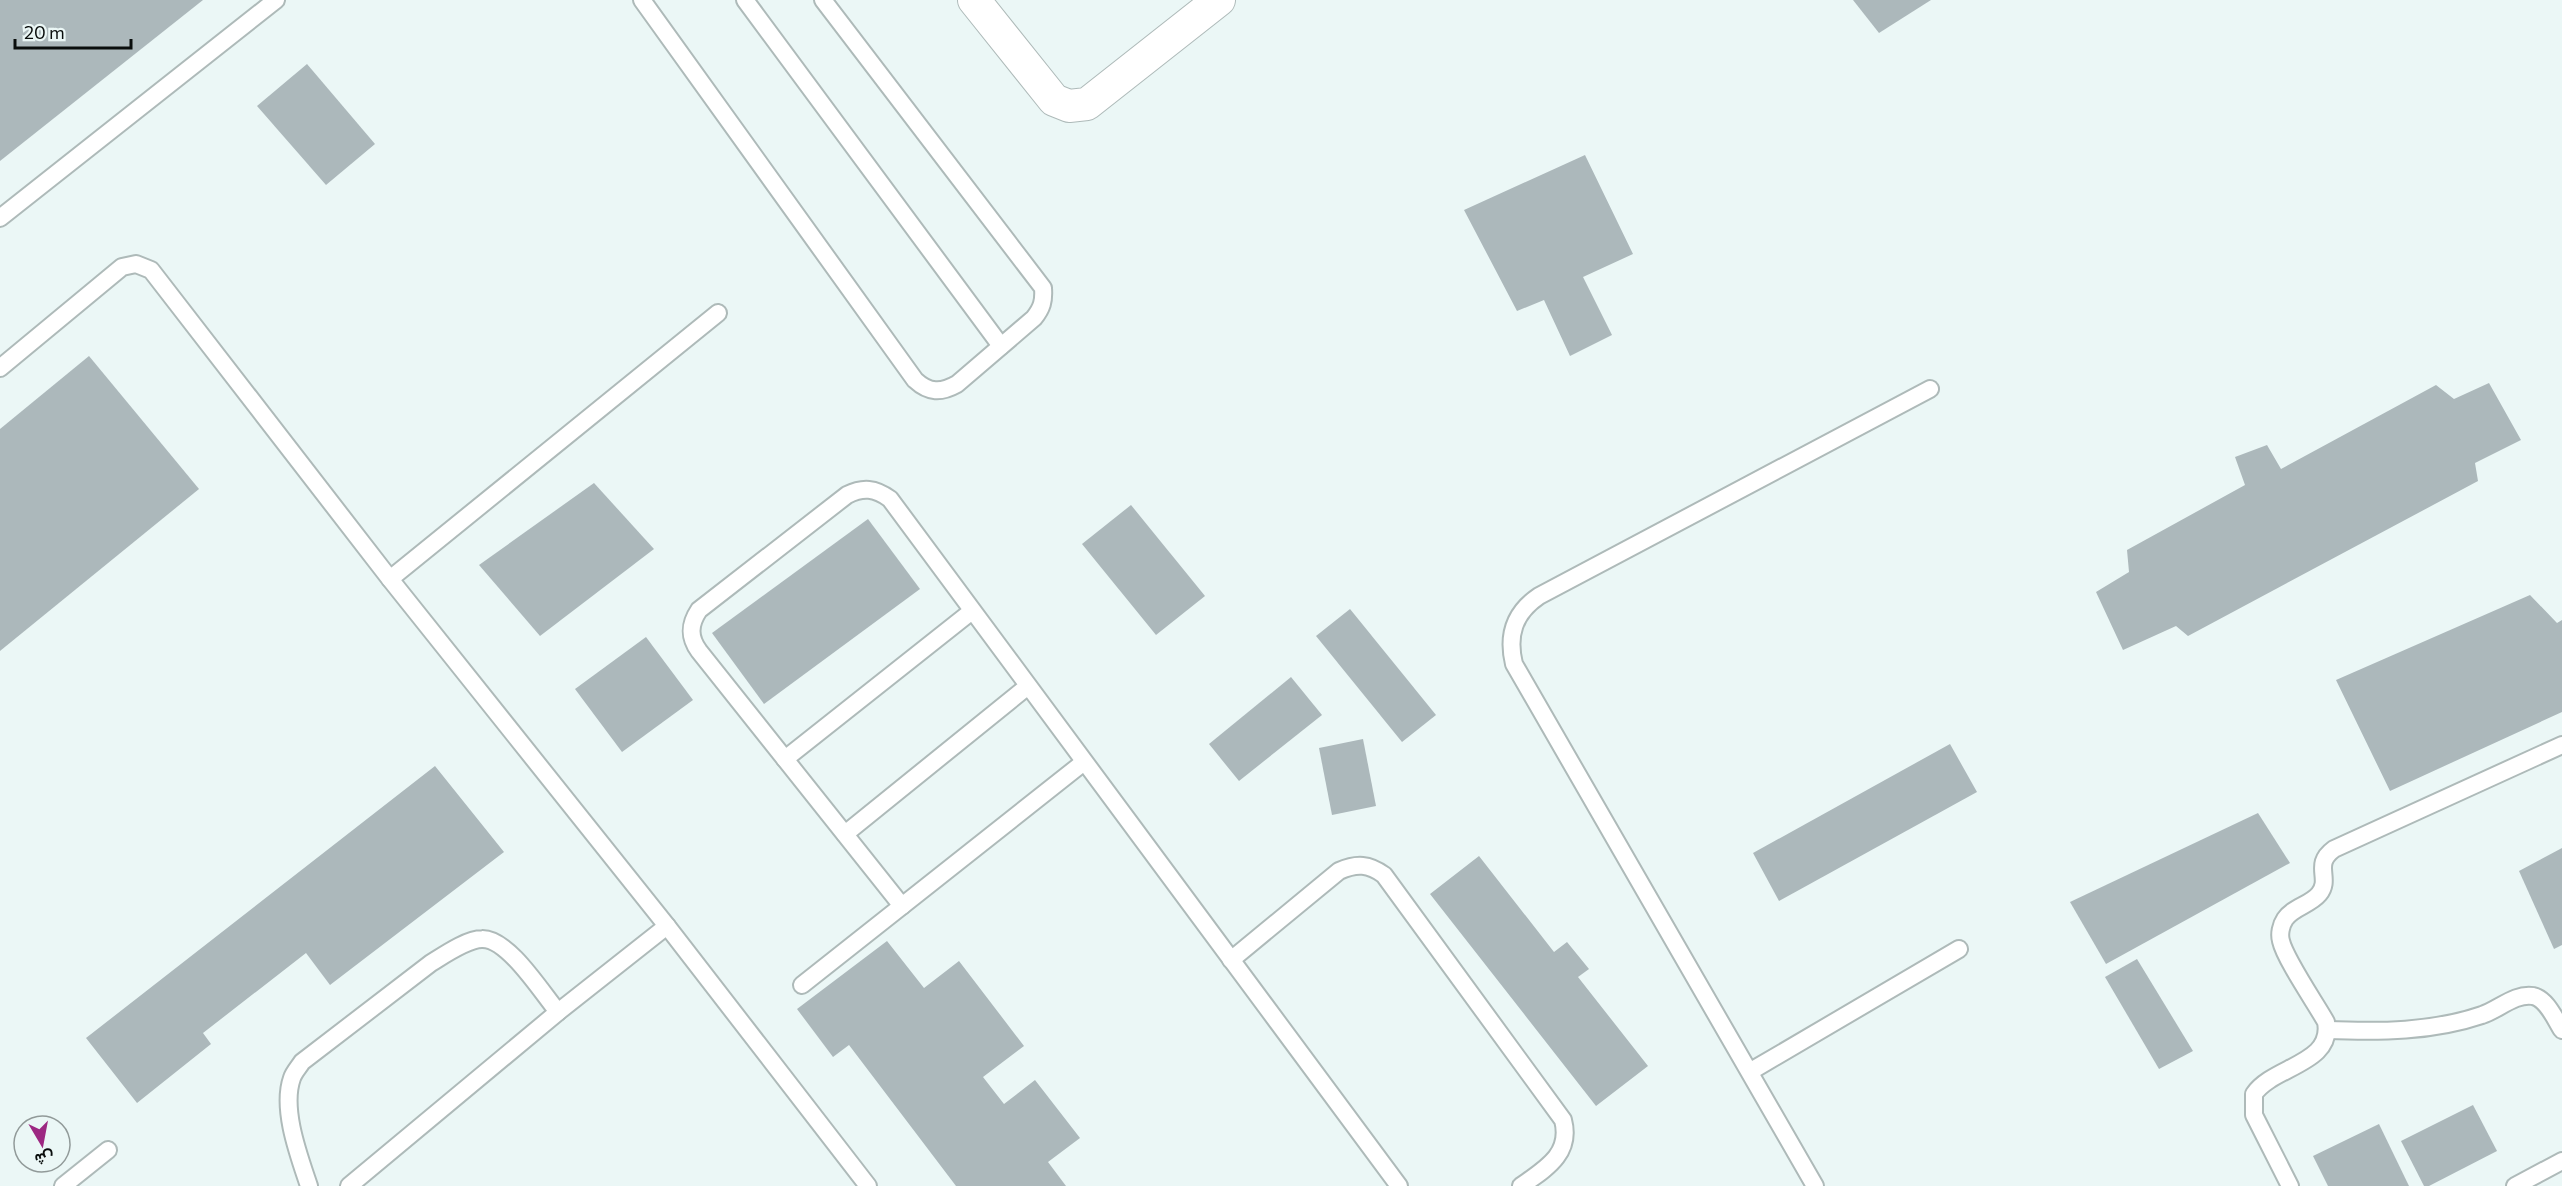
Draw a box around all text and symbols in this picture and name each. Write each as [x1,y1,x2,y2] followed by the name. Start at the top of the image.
[15,12,130,50] scale bar
[24,21,65,43] text: 20 m
[12,1114,72,1174] north arrow
[33,1147,56,1170] text: ش

